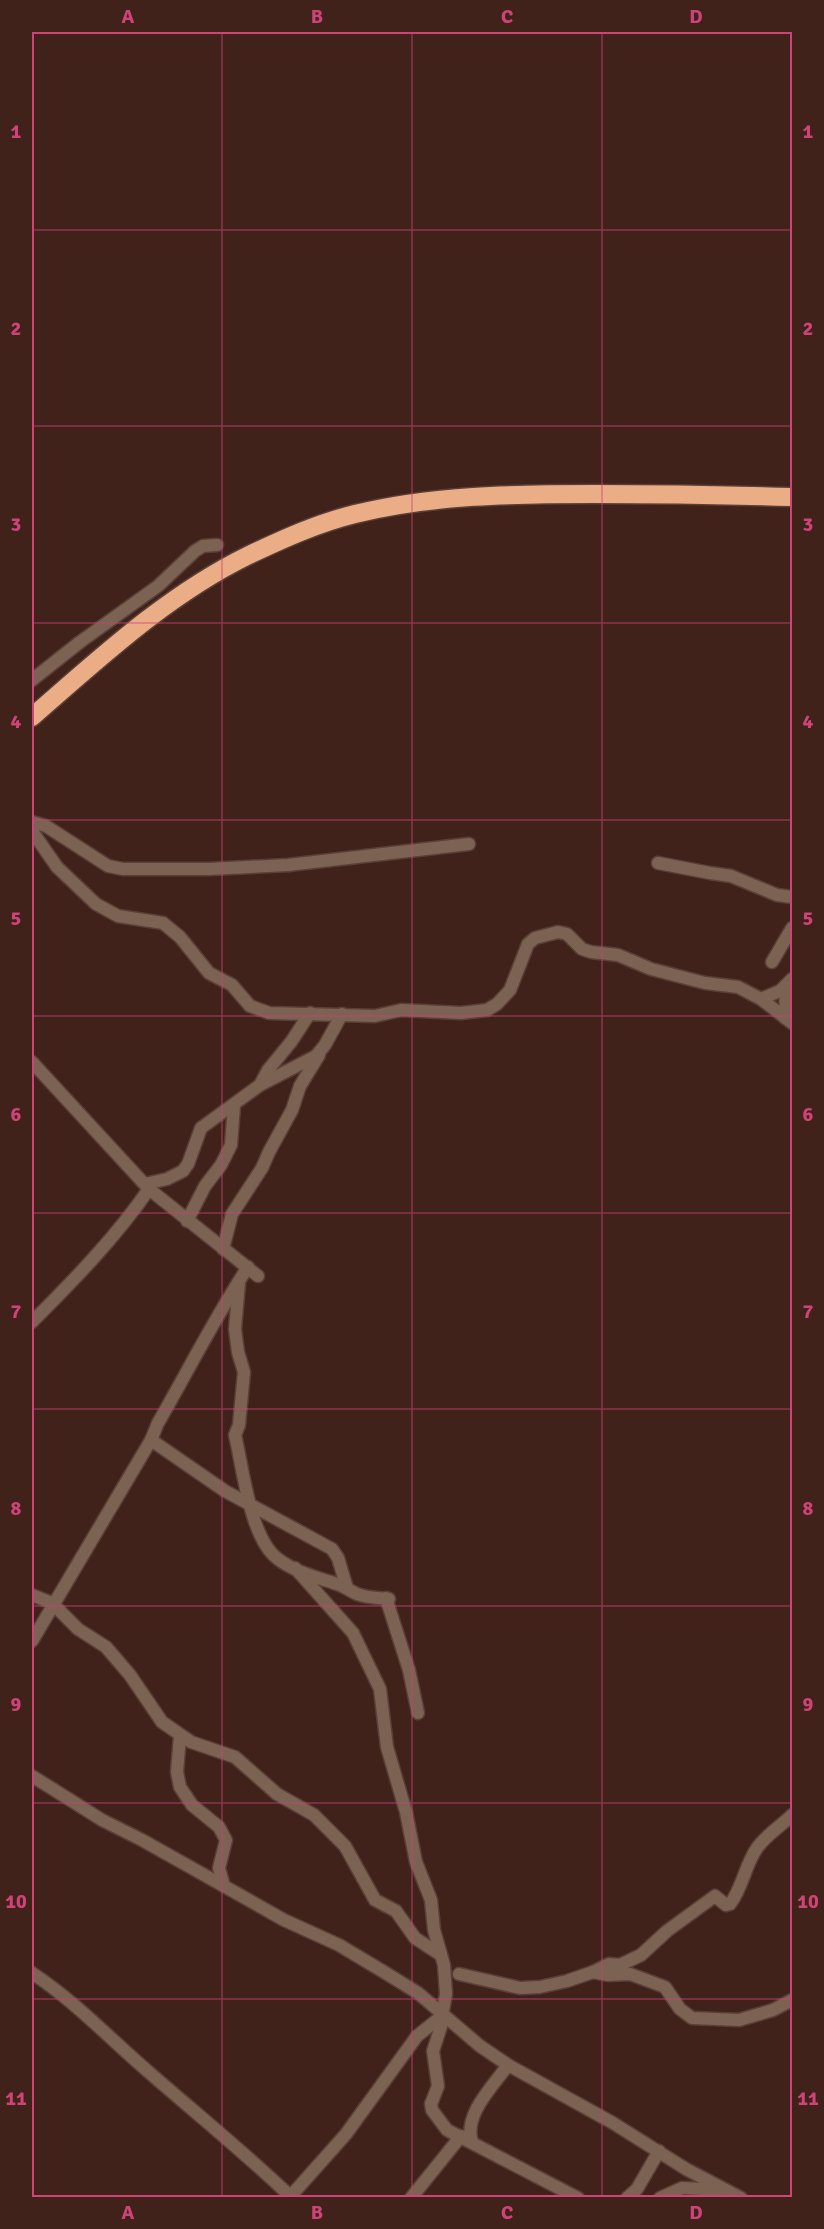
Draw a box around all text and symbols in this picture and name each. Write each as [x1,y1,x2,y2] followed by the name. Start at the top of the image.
[122,4,135,29] text: A
[311,4,323,29] text: B
[501,4,513,29] text: C
[689,4,703,29] text: D
[11,119,22,144] text: 1
[803,119,814,144] text: 1
[11,316,21,341] text: 2
[803,316,813,341] text: 2
[11,512,21,537] text: 3
[803,512,813,537] text: 3
[11,709,22,734] text: 4
[803,709,814,734] text: 4
[11,906,21,931] text: 5
[803,906,813,931] text: 5
[11,1102,22,1127] text: 6
[803,1102,814,1127] text: 6
[11,1299,22,1324] text: 7
[803,1299,814,1324] text: 7
[11,1496,22,1521] text: 8
[803,1496,814,1521] text: 8
[11,1692,22,1717] text: 9
[803,1692,814,1717] text: 9
[5,1889,27,1914] text: 10
[797,1889,819,1914] text: 10
[5,2086,27,2111] text: 11
[797,2086,819,2111] text: 11
[122,2200,135,2225] text: A
[311,2200,323,2225] text: B
[501,2200,513,2225] text: C
[689,2200,703,2225] text: D

